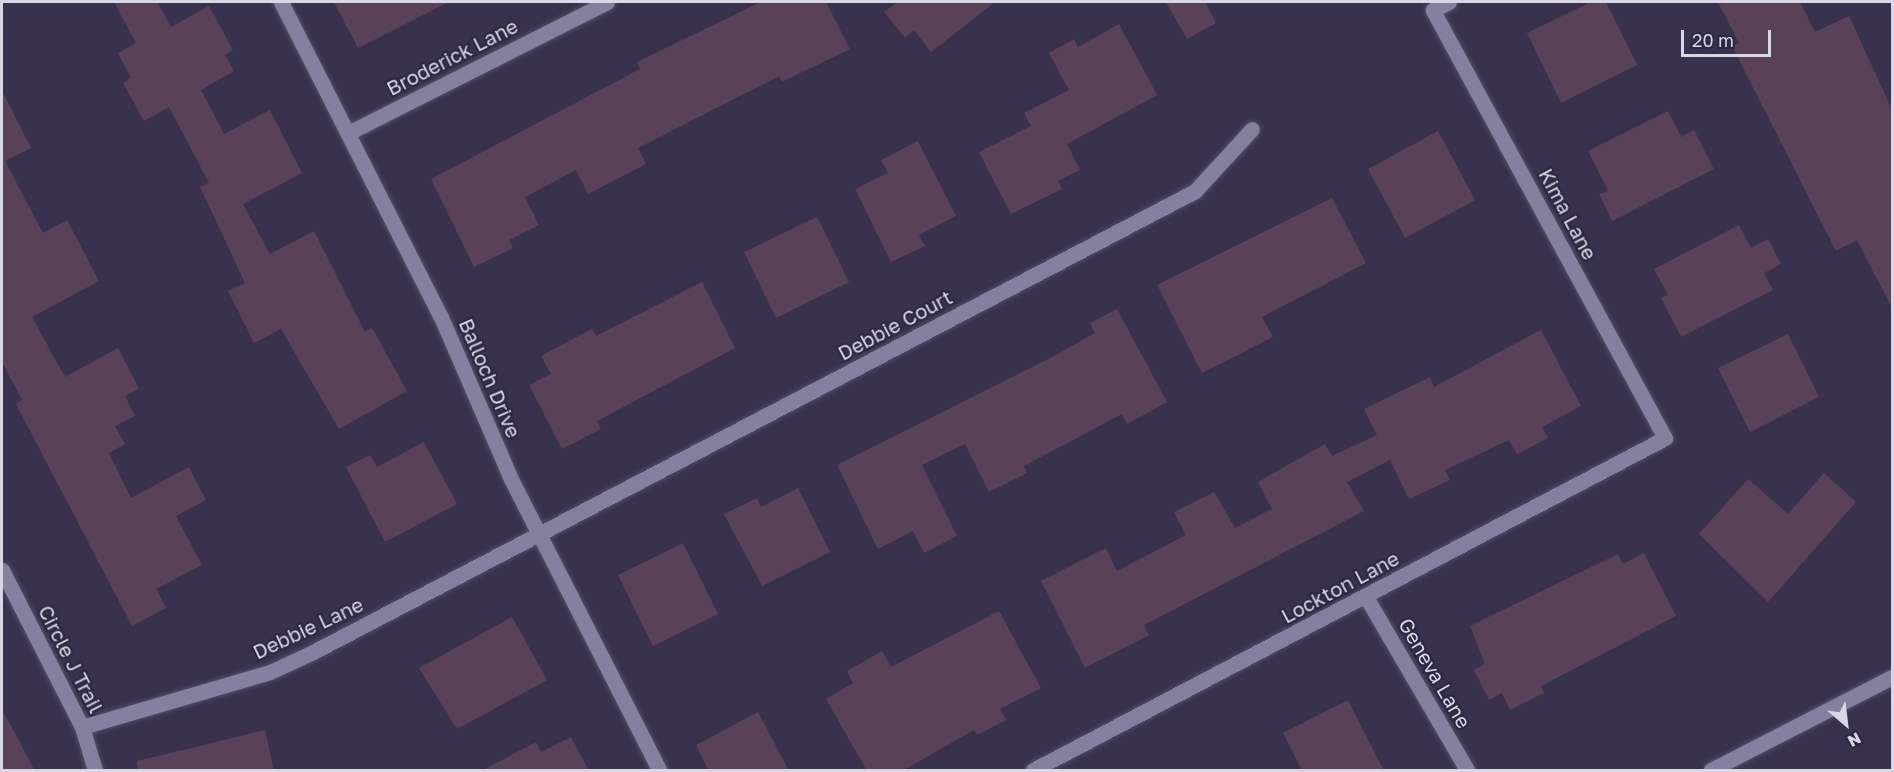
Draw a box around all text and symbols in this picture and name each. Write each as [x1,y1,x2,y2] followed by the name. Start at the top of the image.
[382,14,522,100] street label: Broderick Lane
[1684,18,1774,56] scale bar
[1692,29,1734,51] text: 20 m
[1534,164,1602,264] street label: Kima Lane
[834,285,956,365] street label: Debbie Court
[454,315,526,441] street label: Balloch Drive
[1277,546,1403,628] street label: Lockton Lane
[249,592,367,664] street label: Debbie Lane
[34,601,108,717] street label: Circle J Trail
[1394,614,1476,732] street label: Geneva Lane
[1816,694,1876,754] north arrow
[1844,728,1865,752] text: N

